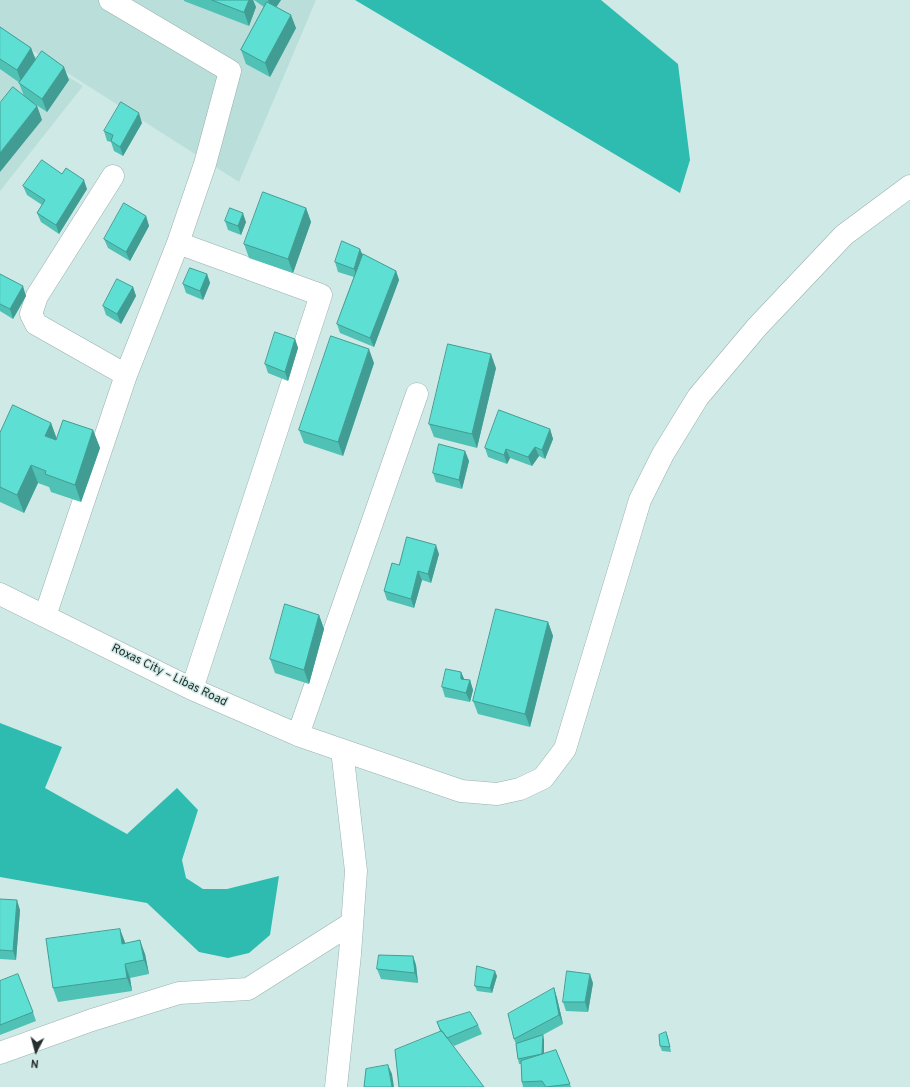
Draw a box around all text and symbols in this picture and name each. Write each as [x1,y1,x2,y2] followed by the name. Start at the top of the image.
[109,642,229,710] street label: Roxas City – Libas Road
[16,1031,56,1071] north arrow
[30,1056,39,1070] text: N

